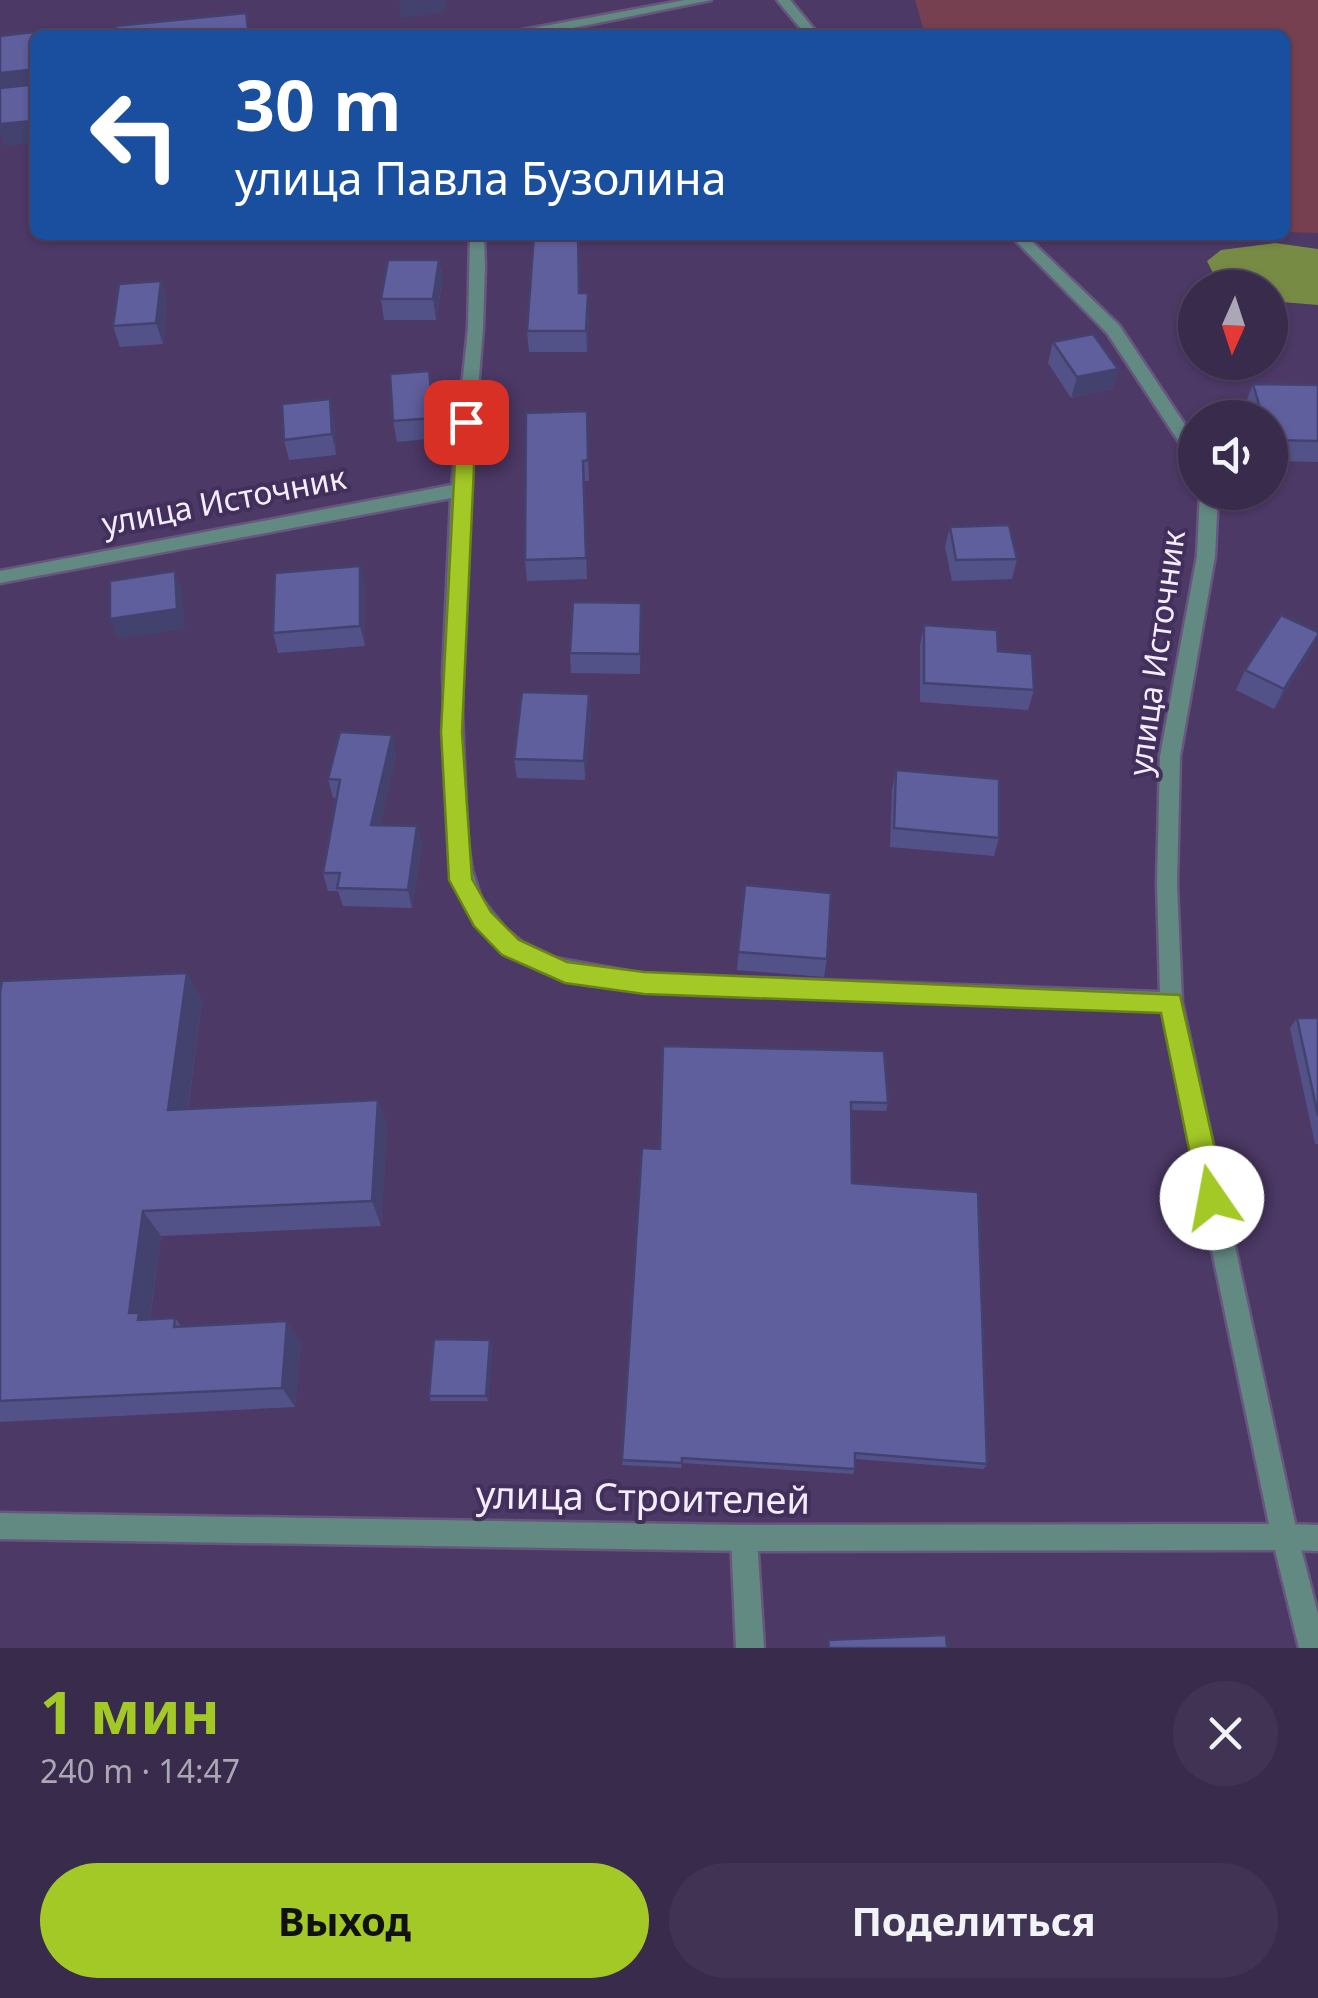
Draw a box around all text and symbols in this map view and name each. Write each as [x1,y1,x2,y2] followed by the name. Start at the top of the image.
[235,56,402,152] text: 30 m
[70,70,200,200] icon: left
[235,147,727,208] text: улица Павла Бузолина
[1178,270,1288,380] north arrow
[1178,270,1288,510] map controls
[424,380,509,465] pin
[439,395,494,450] icon: arrive
[1178,400,1288,510] button: sound
[98,455,349,544] street label: улица Источник
[1117,527,1194,778] street label: улица Источник
[1160,1146,1264,1250] position arrow
[476,1467,810,1525] street label: улица Строителей
[40,1670,220,1752] text: 1 мин
[1173,1681,1278,1786] button: close
[40,1749,240,1792] text: 240 m · 14:47
[40,1863,649,1978] button: Выход
[669,1863,1278,1978] button: Поделиться

